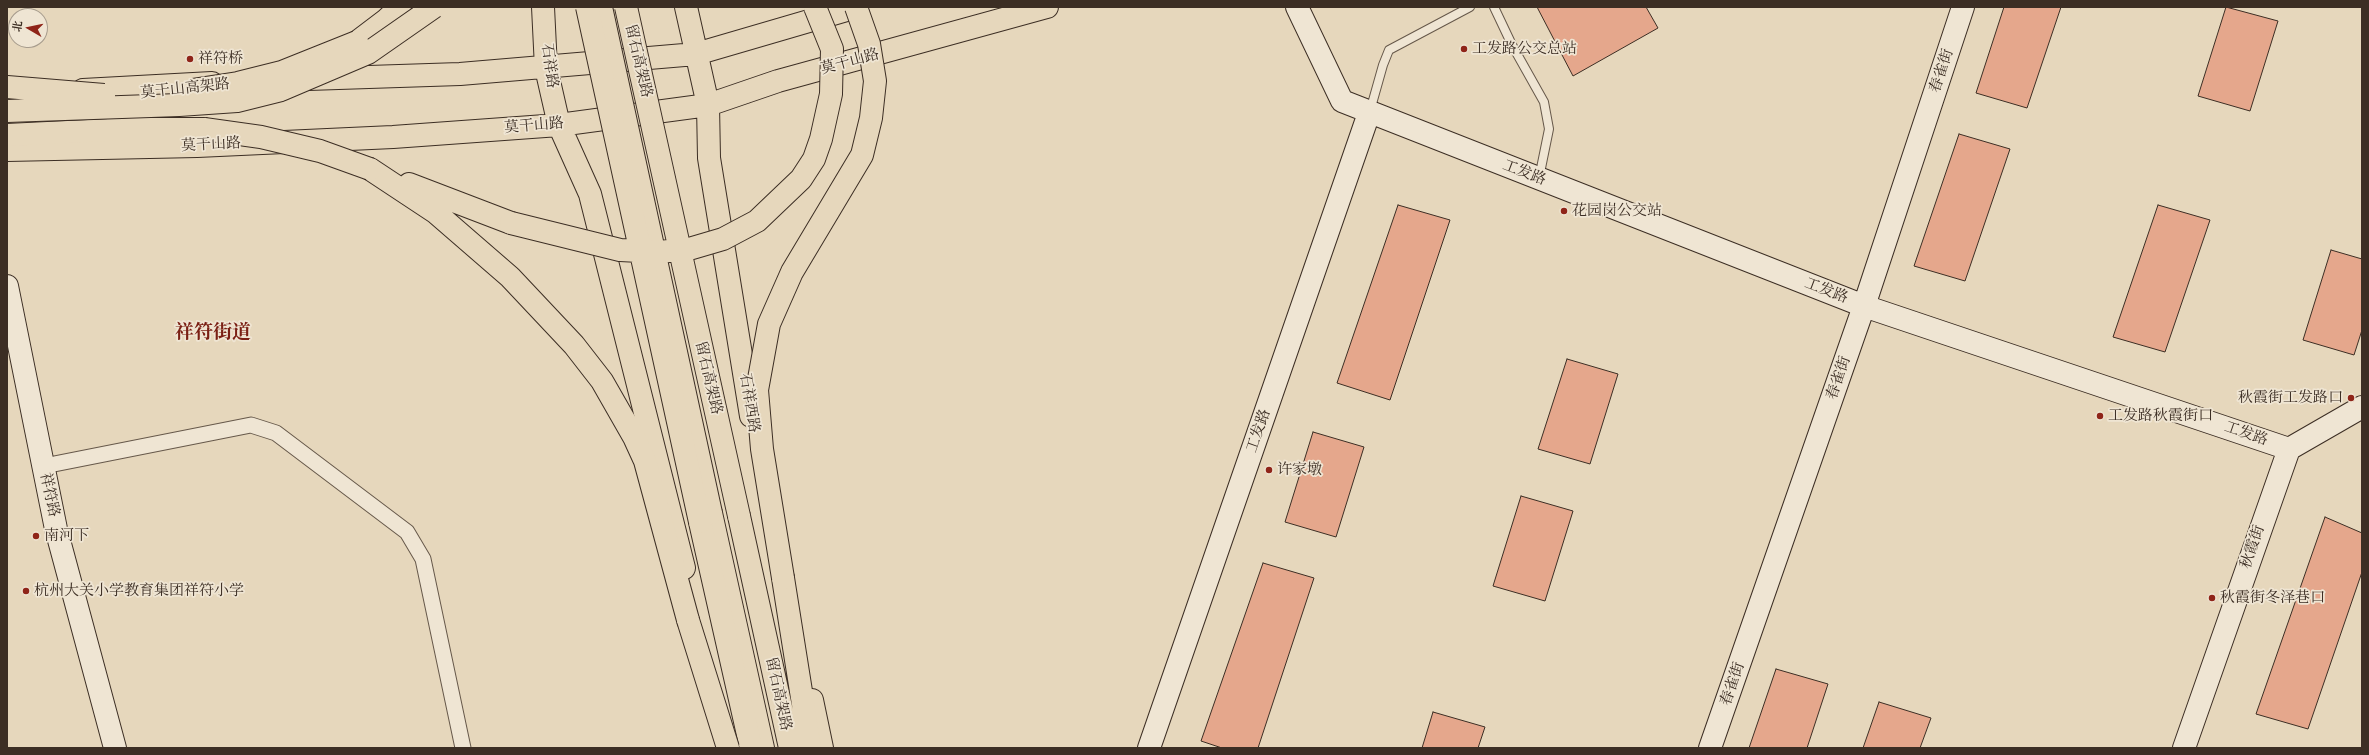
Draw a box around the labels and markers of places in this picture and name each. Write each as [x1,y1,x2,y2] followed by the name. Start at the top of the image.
[1472,40,1577,58] place label: 工发路公交总站
[1459,44,1469,54] marker: 工发路公交总站
[198,50,243,68] place label: 祥符桥
[185,54,195,64] marker: 祥符桥
[1572,202,1662,220] place label: 花园岗公交站
[1559,206,1569,216] marker: 花园岗公交站
[2238,389,2343,407] place label: 秋霞街工发路口
[2346,393,2356,403] marker: 秋霞街工发路口
[2108,407,2213,425] place label: 工发路秋霞街口
[2095,411,2105,421] marker: 工发路秋霞街口
[1277,461,1322,479] place label: 许家墩
[1264,465,1274,475] marker: 许家墩
[44,527,89,545] place label: 南河下
[31,531,41,541] marker: 南河下
[34,582,244,600] place label: 杭州大关小学教育集团祥符小学
[21,586,31,596] marker: 杭州大关小学教育集团祥符小学
[2220,589,2325,607] place label: 秋霞街冬泽巷口
[2207,593,2217,603] marker: 秋霞街冬泽巷口

